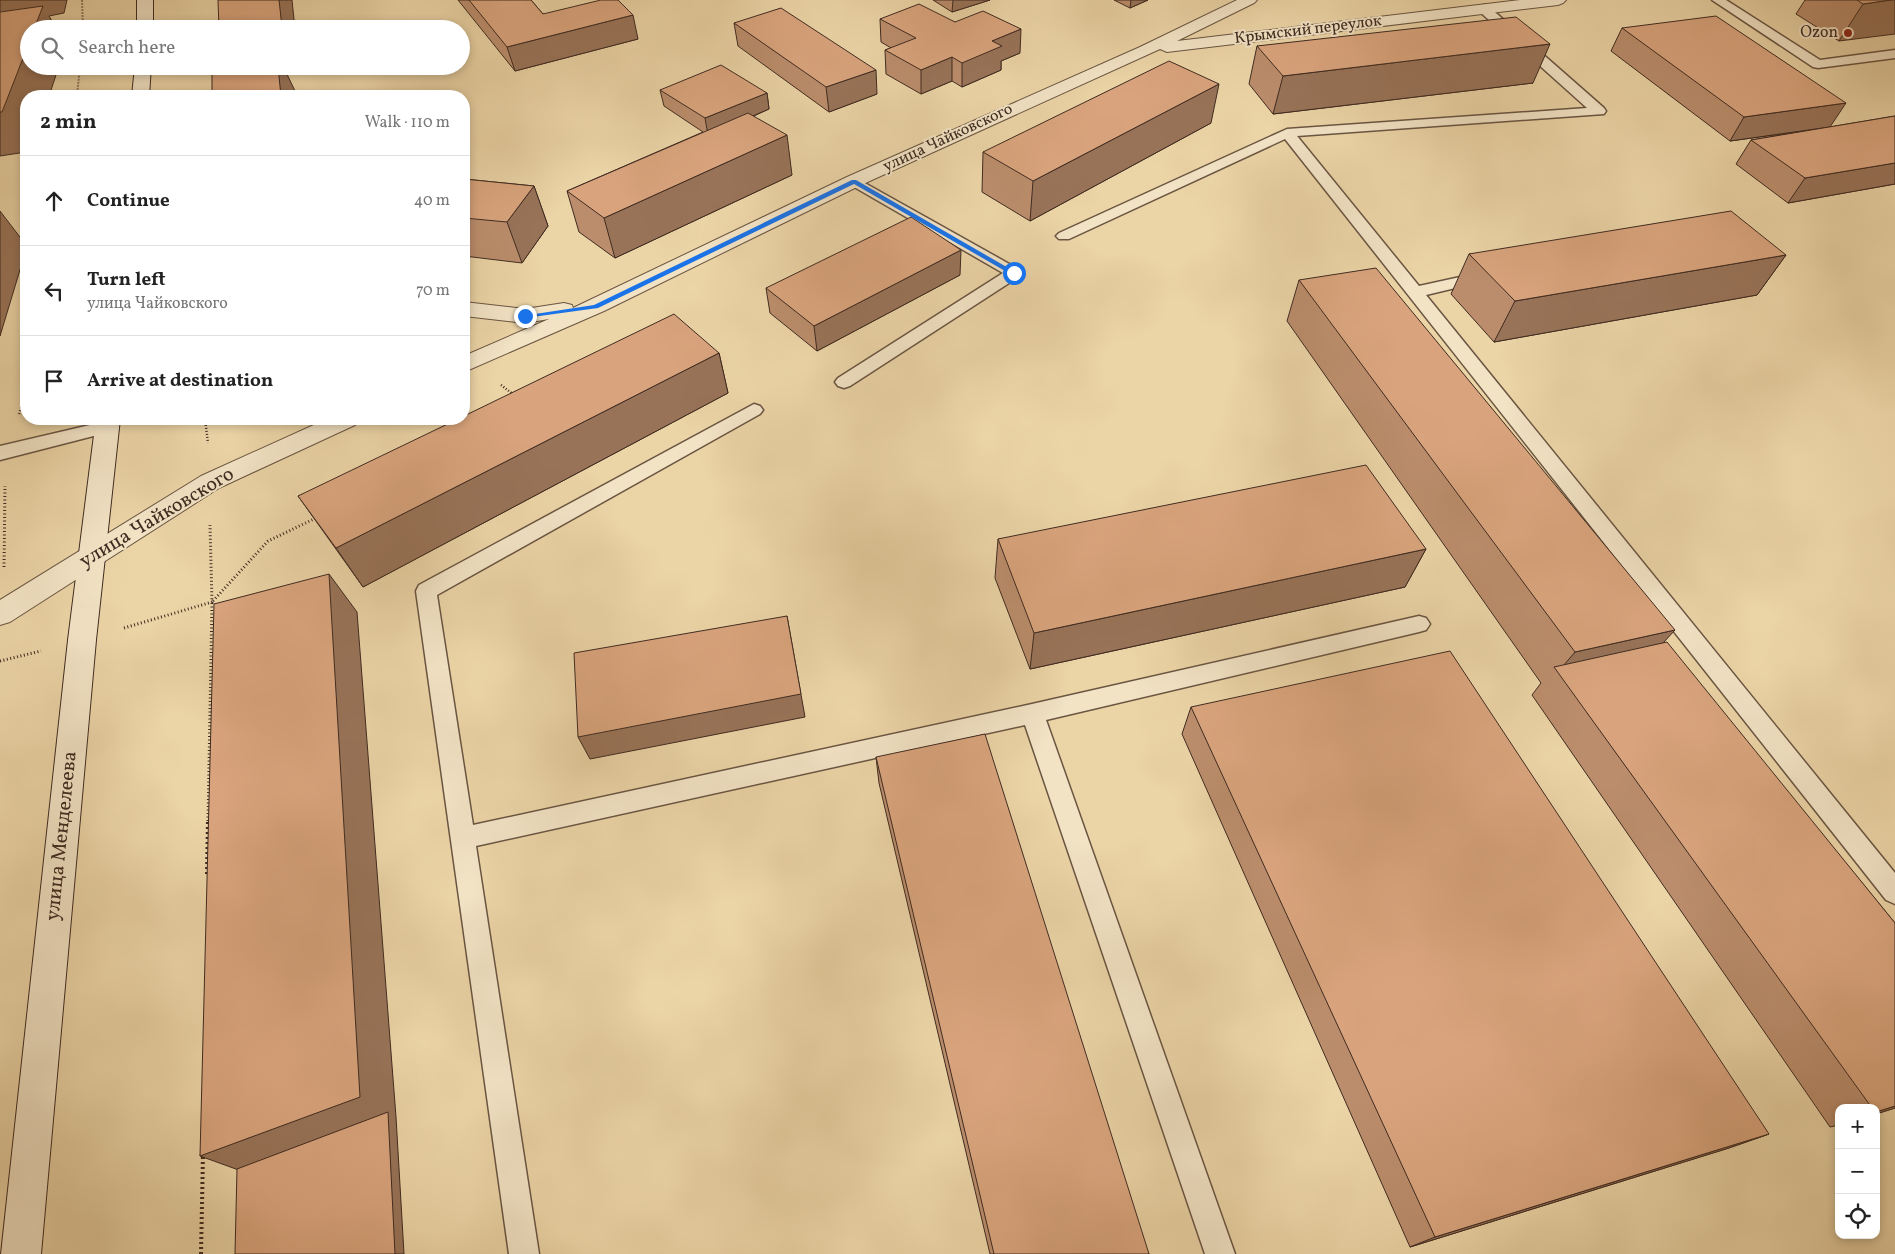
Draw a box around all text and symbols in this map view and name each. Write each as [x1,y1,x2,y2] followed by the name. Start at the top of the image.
[1233,10,1383,50] street label: Крымский переулок
[20,20,470,75] search box
[1800,22,1838,44] place label: Ozon
[1842,27,1854,39] marker: Ozon
[38,34,66,62] icon: search
[78,35,175,61] text: Search here
[880,98,1016,178] street label: улица Чайковского
[40,108,97,137] text: 2 min
[365,112,450,134] text: Walk · 110 m
[40,187,68,215] icon: ahead
[87,188,170,214] text: Continue
[414,190,450,212] text: 40 m
[1003,262,1026,285] route start
[87,267,166,293] text: Turn left
[40,277,68,305] icon: left
[416,280,450,302] text: 70 m
[87,293,228,315] text: улица Чайковского
[514,305,537,328] route end
[40,367,68,395] icon: arrive
[87,368,273,394] text: Arrive at destination
[74,461,240,575] street label: улица Чайковского
[39,750,85,922] street label: улица Менделеева
[1835,1104,1880,1239] map controls
[1835,1104,1880,1149] button: +
[1835,1149,1880,1194] button: −
[1835,1194,1880,1239] button: locate

